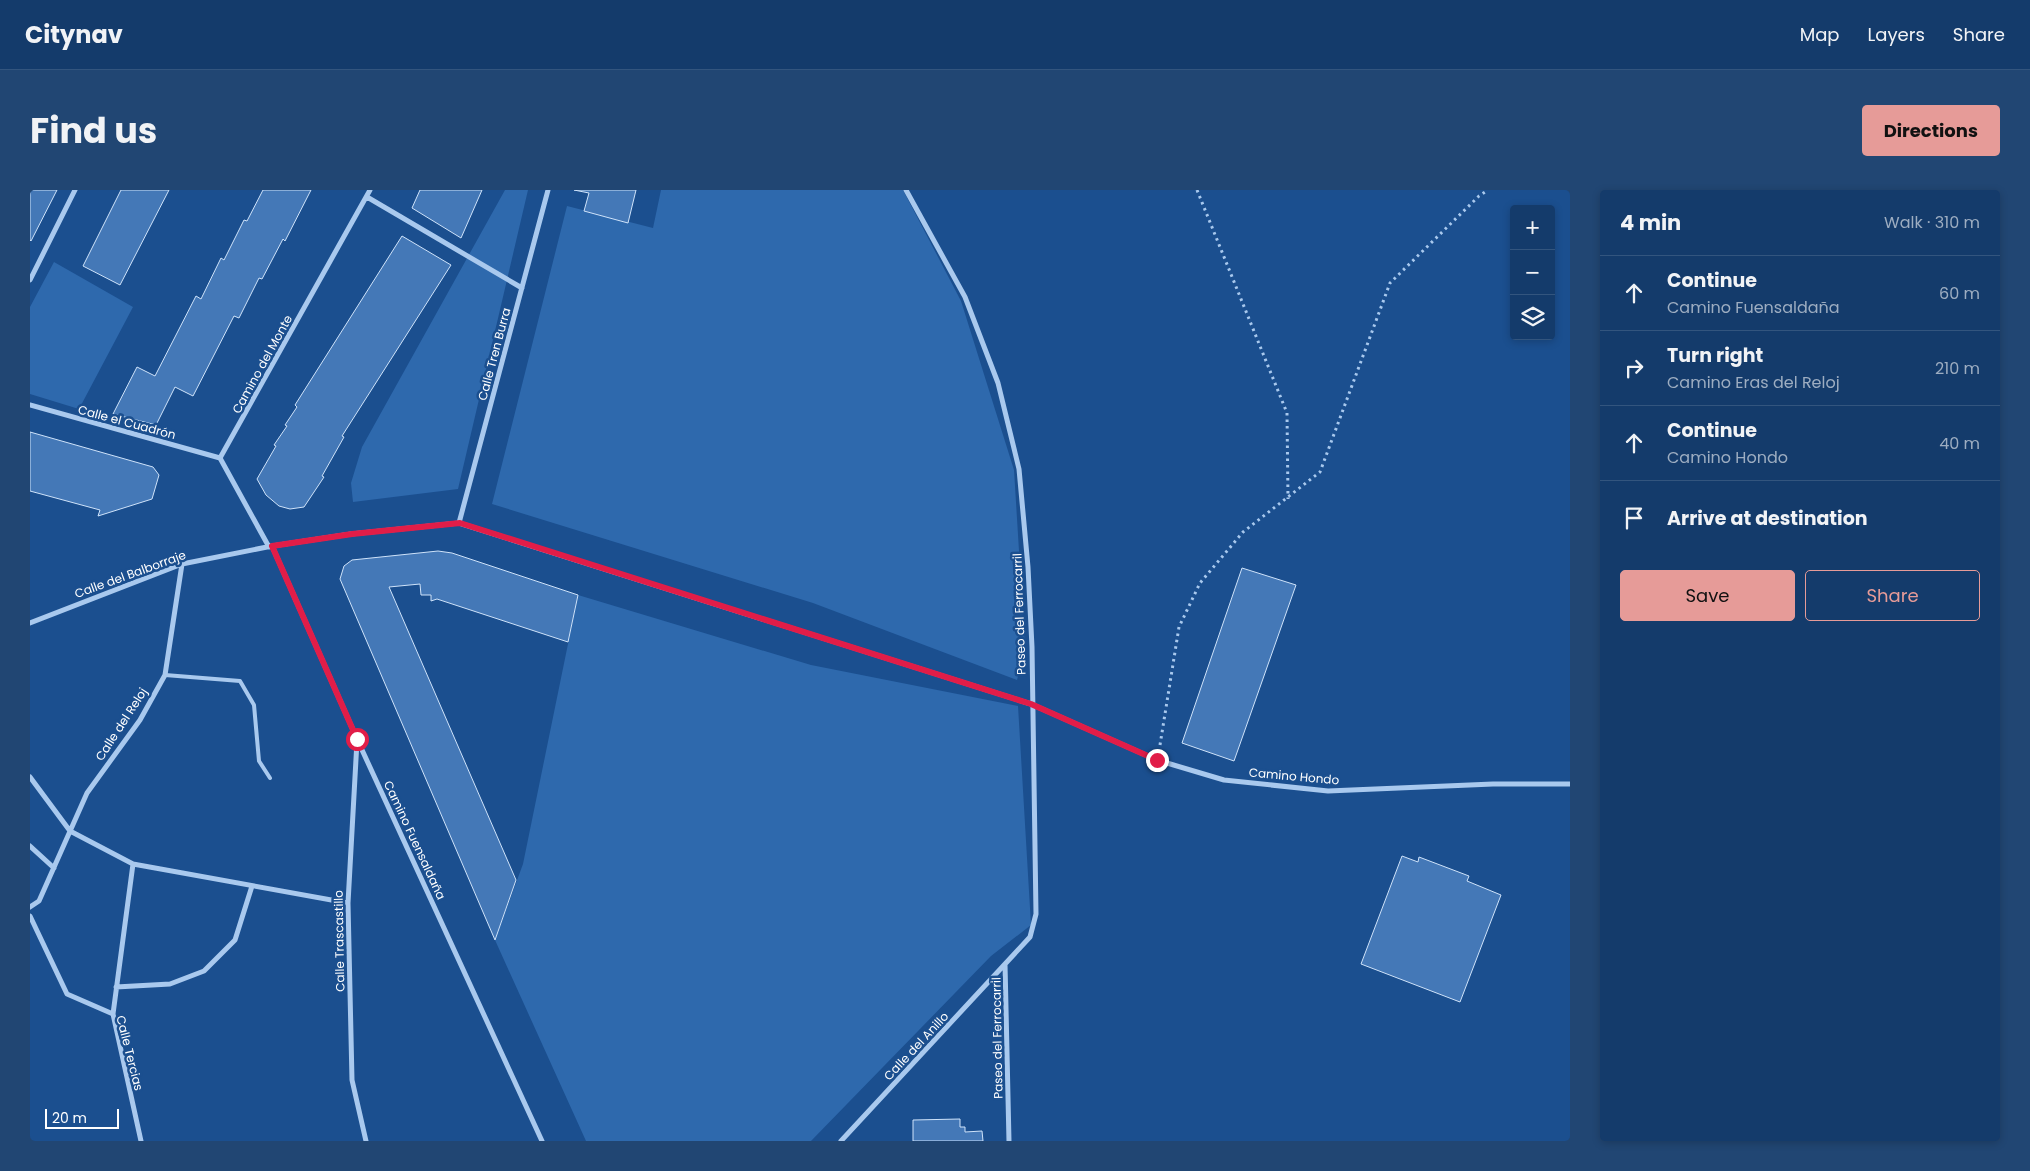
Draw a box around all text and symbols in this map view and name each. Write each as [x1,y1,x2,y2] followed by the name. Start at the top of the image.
[25,18,123,51] text: Citynav
[1800,22,1840,47] text: Map
[1868,22,1925,47] text: Layers
[1953,22,2005,47] text: Share
[1862,105,2000,156] button: Directions
[30,106,157,155] text: Find us
[1510,205,1555,340] map controls
[1510,205,1555,250] button: +
[1620,208,1681,237] text: 4 min
[1884,211,1980,234] text: Walk · 310 m
[1510,250,1555,295] button: −
[1667,267,1757,294] text: Continue
[1620,279,1648,307] icon: ahead
[1939,282,1980,305] text: 60 m
[1510,295,1555,340] button: layers
[1667,296,1840,319] text: Camino Fuensaldaña
[473,306,515,402] street label: Calle Tren Burra
[228,312,296,416] street label: Camino del Monte
[1667,342,1763,369] text: Turn right
[1620,354,1648,382] icon: right
[1935,357,1980,380] text: 210 m
[1667,371,1840,394] text: Camino Eras del Reloj
[76,401,178,443] street label: Calle el Cuadrón
[1667,417,1757,444] text: Continue
[1620,429,1648,457] icon: ahead
[1939,432,1980,455] text: 40 m
[1667,446,1788,469] text: Camino Hondo
[1620,504,1648,532] icon: arrive
[1667,505,1868,532] text: Arrive at destination
[72,546,188,602] street label: Calle del Balborraje
[1008,553,1030,675] street label: Paseo del Ferrocarril
[1620,570,1795,621] button: Save
[1805,570,1980,621] button: Share
[91,684,151,764] street label: Calle del Reloj
[346,728,369,751] route start
[1146,749,1169,772] route end
[1248,764,1340,788] street label: Camino Hondo
[380,778,450,902] street label: Camino Fuensaldaña
[330,890,348,992] street label: Calle Trascastillo
[987,977,1007,1099] street label: Paseo del Ferrocarril
[880,1008,952,1084] street label: Calle del Anillo
[112,1014,148,1092] street label: Calle Tercias
[45,1106,119,1129] scale bar
[52,1108,87,1128] text: 20 m

